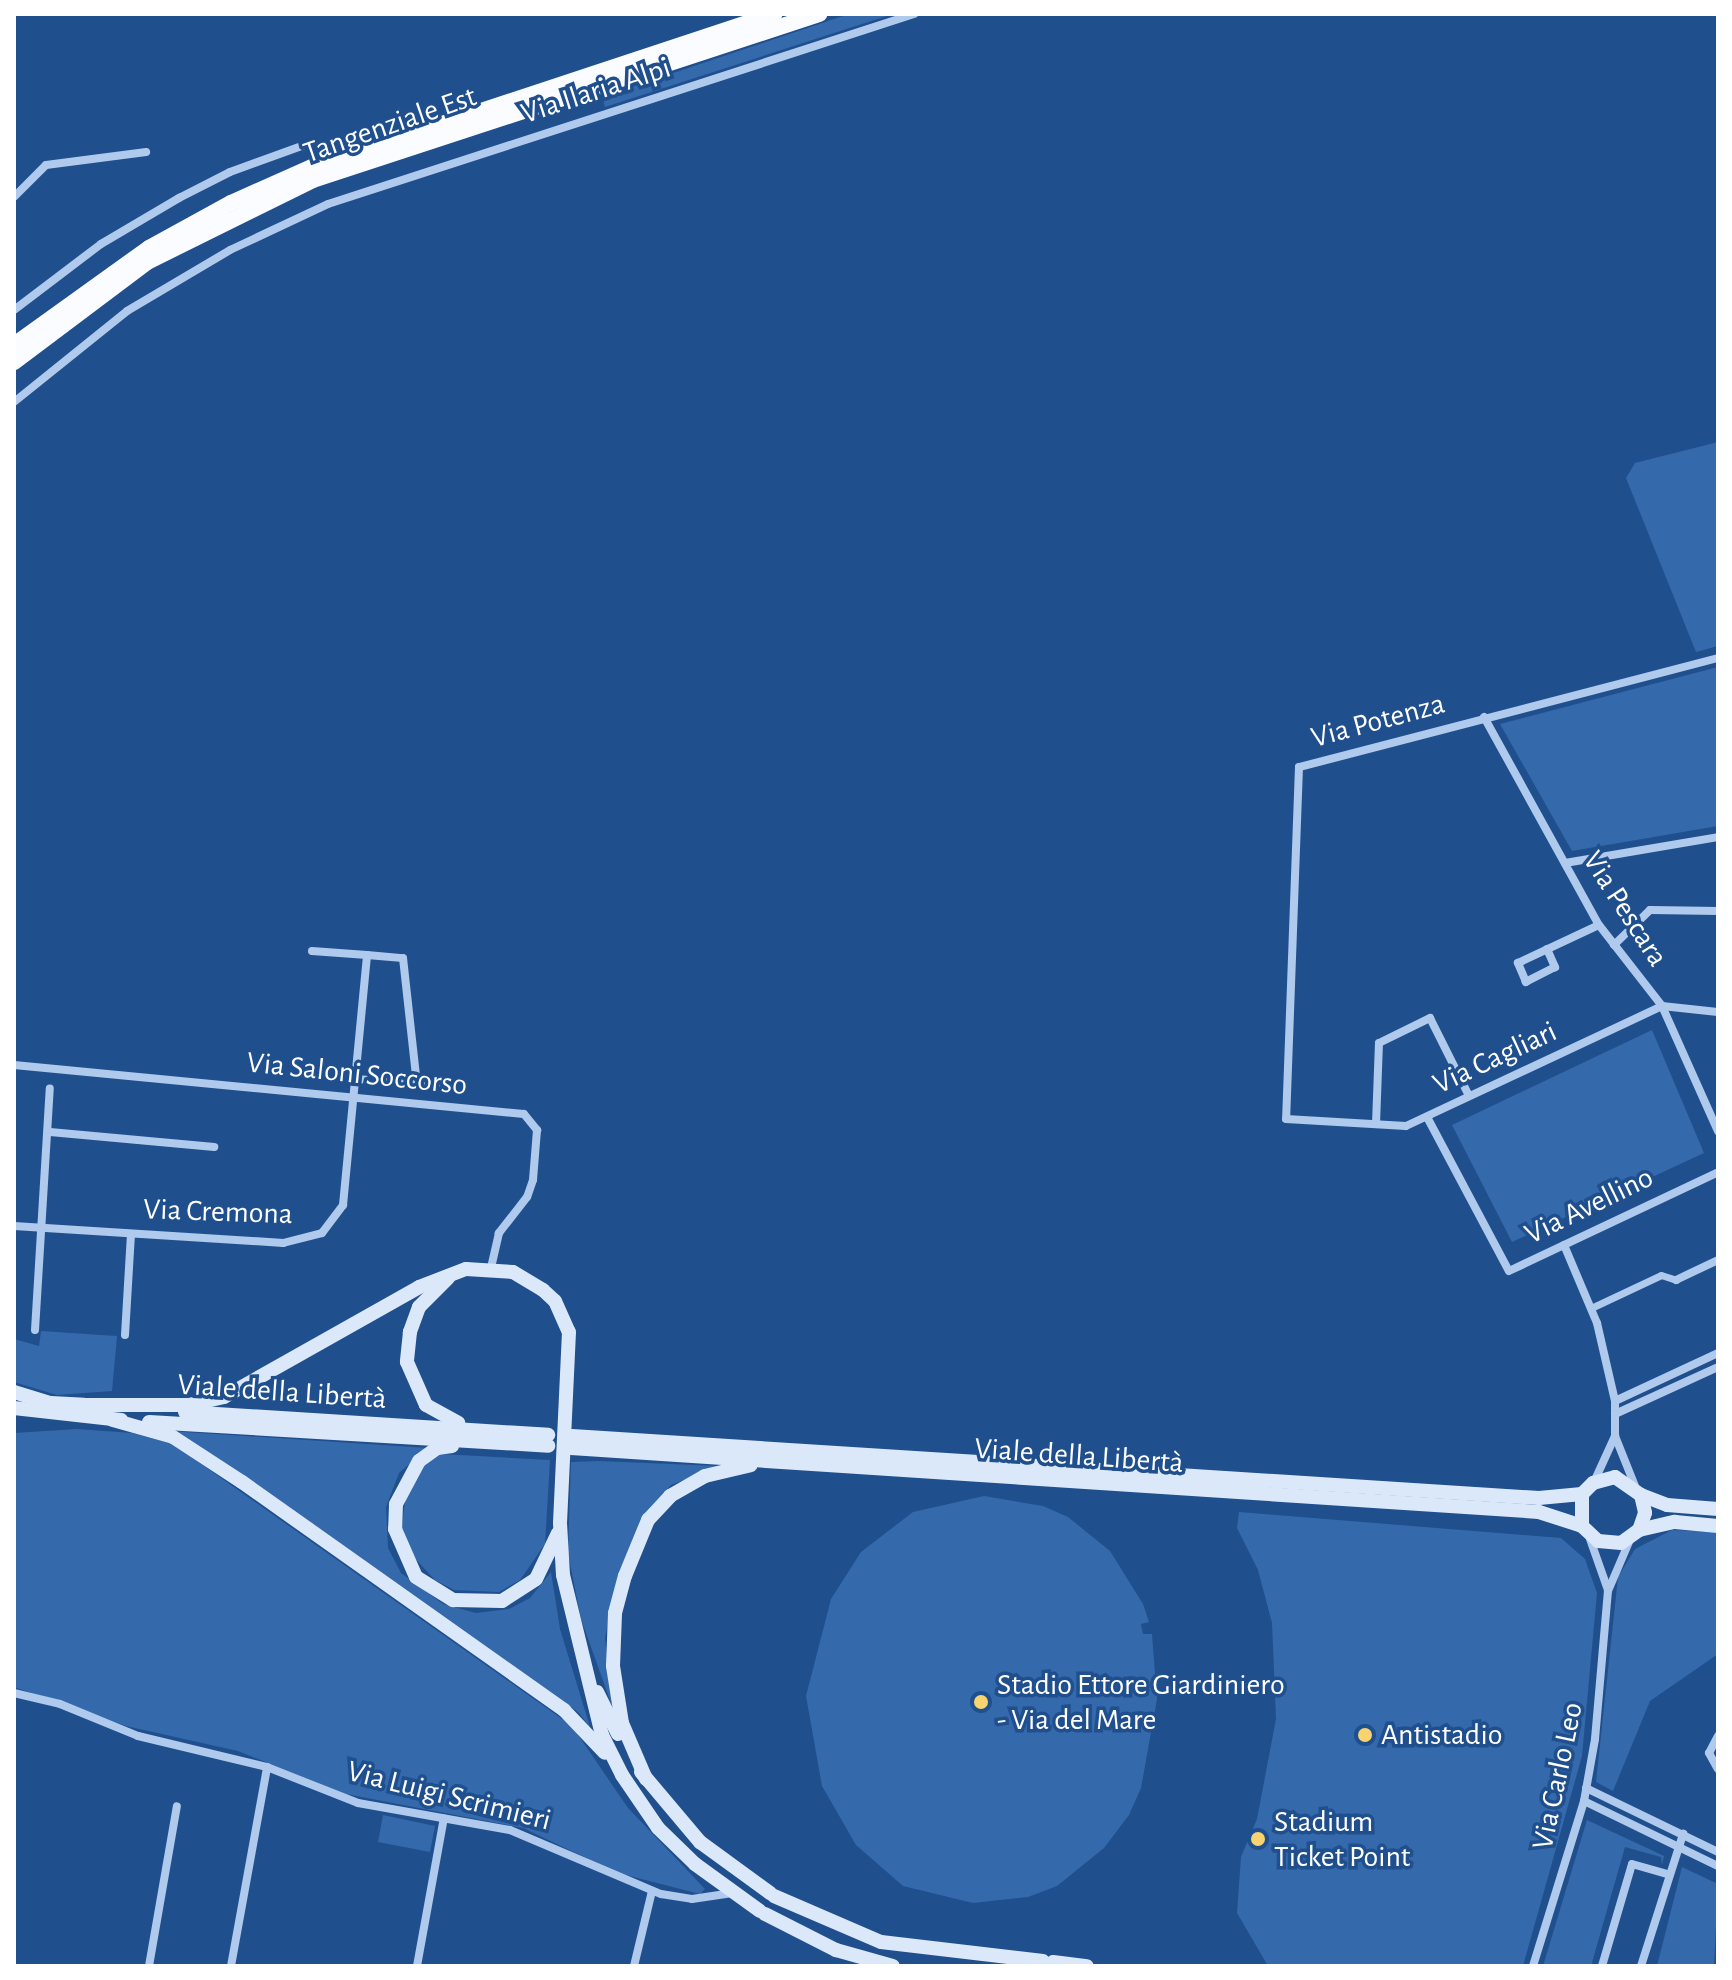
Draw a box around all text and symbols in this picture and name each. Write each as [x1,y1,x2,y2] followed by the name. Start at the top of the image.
[517,50,675,132] street label: Via Ilaria Alpi
[299,79,481,171] street label: Tangenziale Est
[1307,686,1449,756] street label: Via Potenza
[1574,845,1676,973] street label: Via Pescara
[1427,1014,1563,1102] street label: Via Cagliari
[245,1045,469,1103] street label: Via Saloni Soccorso
[1519,1160,1659,1252] street label: Via Avellino
[143,1191,293,1233] street label: Via Cremona
[176,1367,388,1417] street label: Viale della Libertà
[973,1431,1185,1481] street label: Viale della Libertà
[997,1667,1285,1738] place label: Stadio Ettore Giardiniero - Via del Mare
[972,1693,990,1711] marker: Stadio Ettore Giardiniero - Via del Mare
[1525,1699,1591,1853] street label: Via Carlo Leo
[1381,1717,1502,1753] place label: Antistadio
[1356,1726,1374,1744] marker: Antistadio
[343,1753,555,1839] street label: Via Luigi Scrimieri
[1274,1804,1410,1874] place label: Stadium Ticket Point
[1249,1830,1267,1848] marker: Stadium Ticket Point

